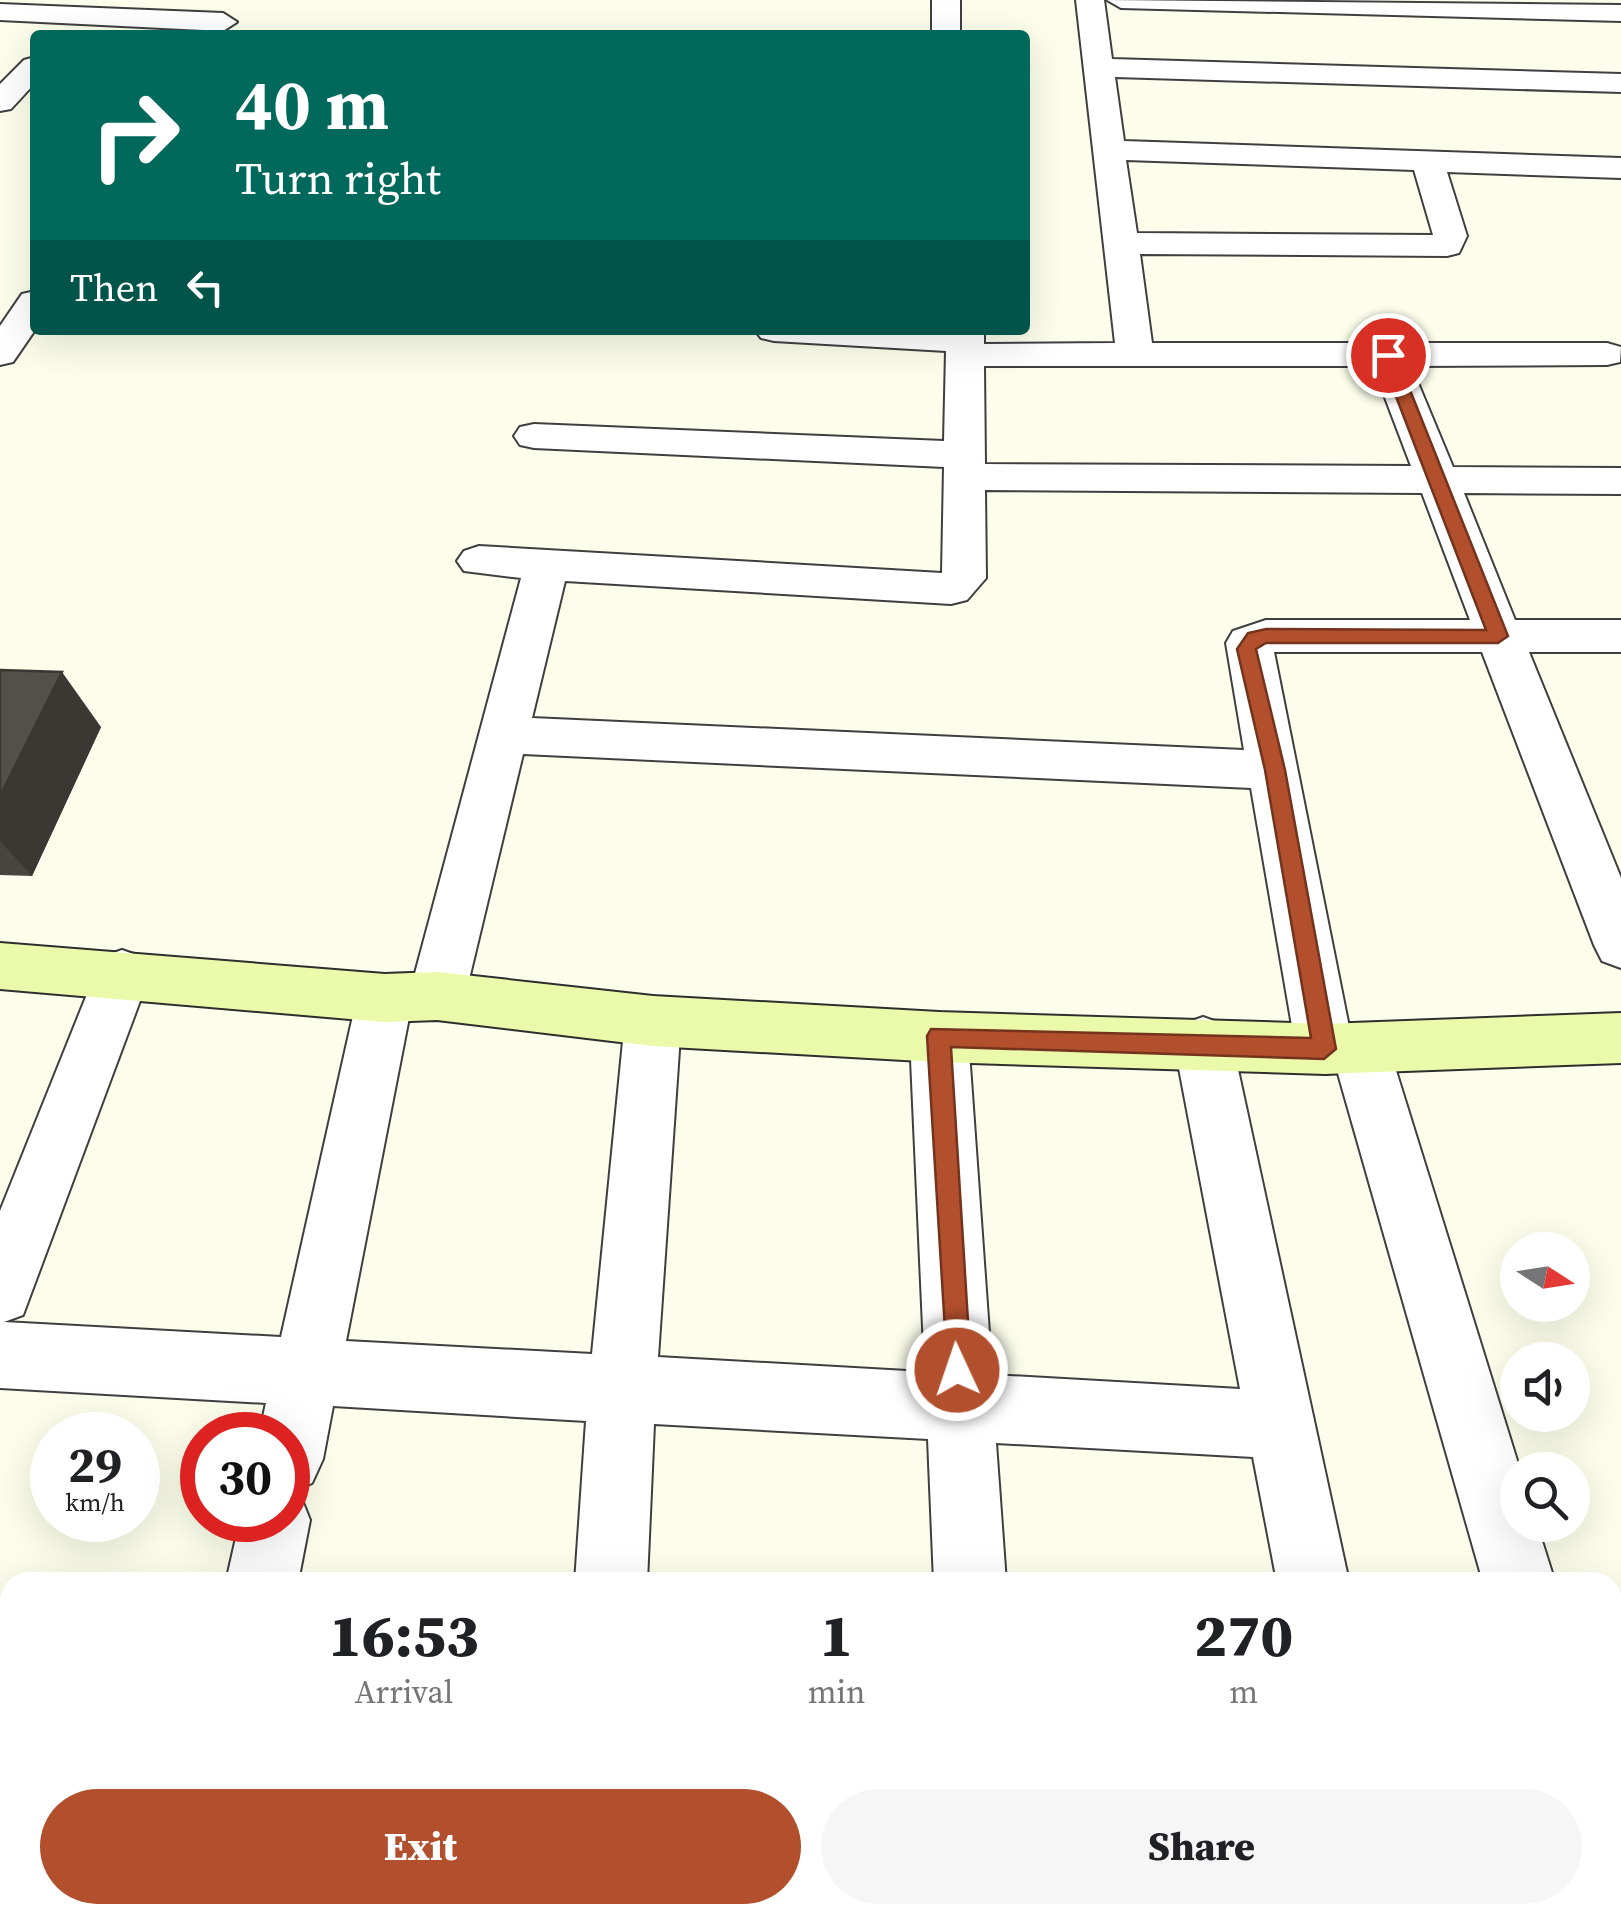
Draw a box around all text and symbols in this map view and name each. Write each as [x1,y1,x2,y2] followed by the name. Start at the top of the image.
[235,56,389,152] text: 40 m
[70,70,200,200] icon: right
[235,147,441,209] text: Turn right
[178,260,233,315] icon: left
[70,262,158,314] text: Then
[1346,313,1431,398] pin
[1361,328,1416,383] icon: arrive
[1500,1232,1590,1322] north arrow
[1500,1232,1590,1542] map controls
[905,1318,1009,1422] position arrow
[1500,1342,1590,1432] button: sound
[180,1412,310,1542] speed limit sign: 30
[68,1430,122,1499] text: 29
[1500,1452,1590,1542] button: search
[65,1485,125,1519] text: km/h
[329,1594,479,1676] text: 16:53
[820,1594,853,1676] text: 1
[1194,1594,1293,1676] text: 270
[354,1670,453,1714] text: Arrival
[808,1670,865,1714] text: min
[1229,1670,1258,1714] text: m
[40,1789,801,1904] button: Exit
[821,1789,1582,1904] button: Share

